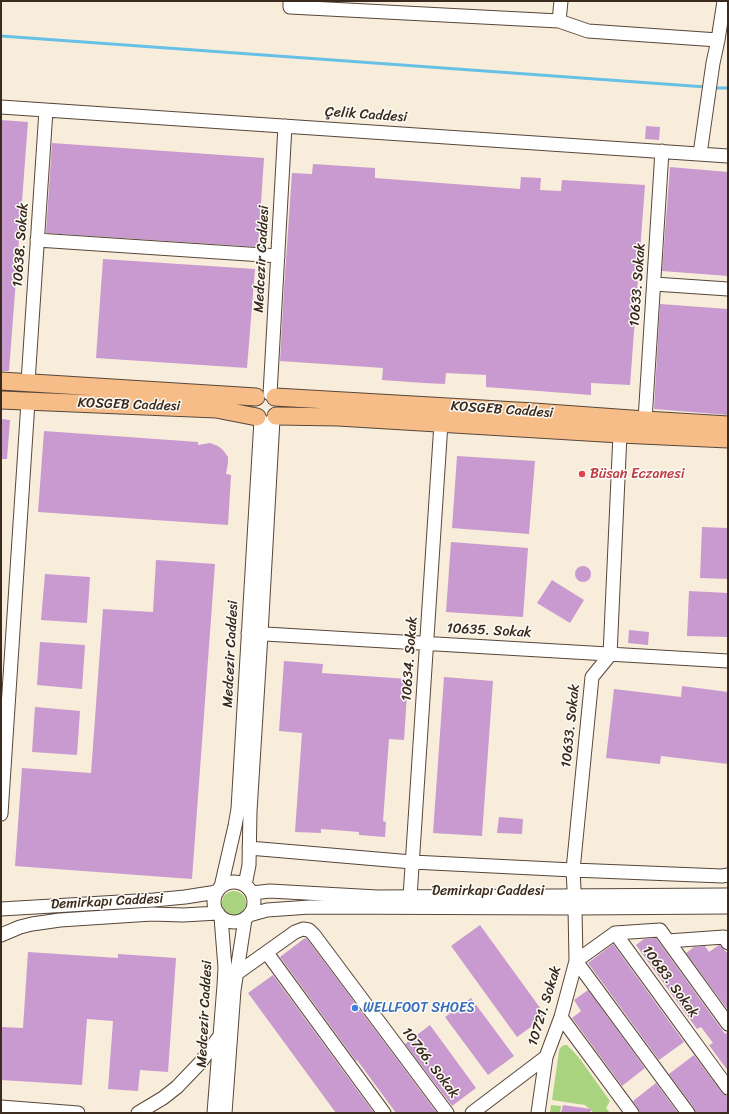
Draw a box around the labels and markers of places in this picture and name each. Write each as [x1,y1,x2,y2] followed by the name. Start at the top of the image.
[590,466,685,482] place label: Büsan Eczanesi
[577,469,587,479] marker: Büsan Eczanesi
[363,1000,474,1016] place label: WELLFOOT SHOES
[350,1003,360,1013] marker: WELLFOOT SHOES

